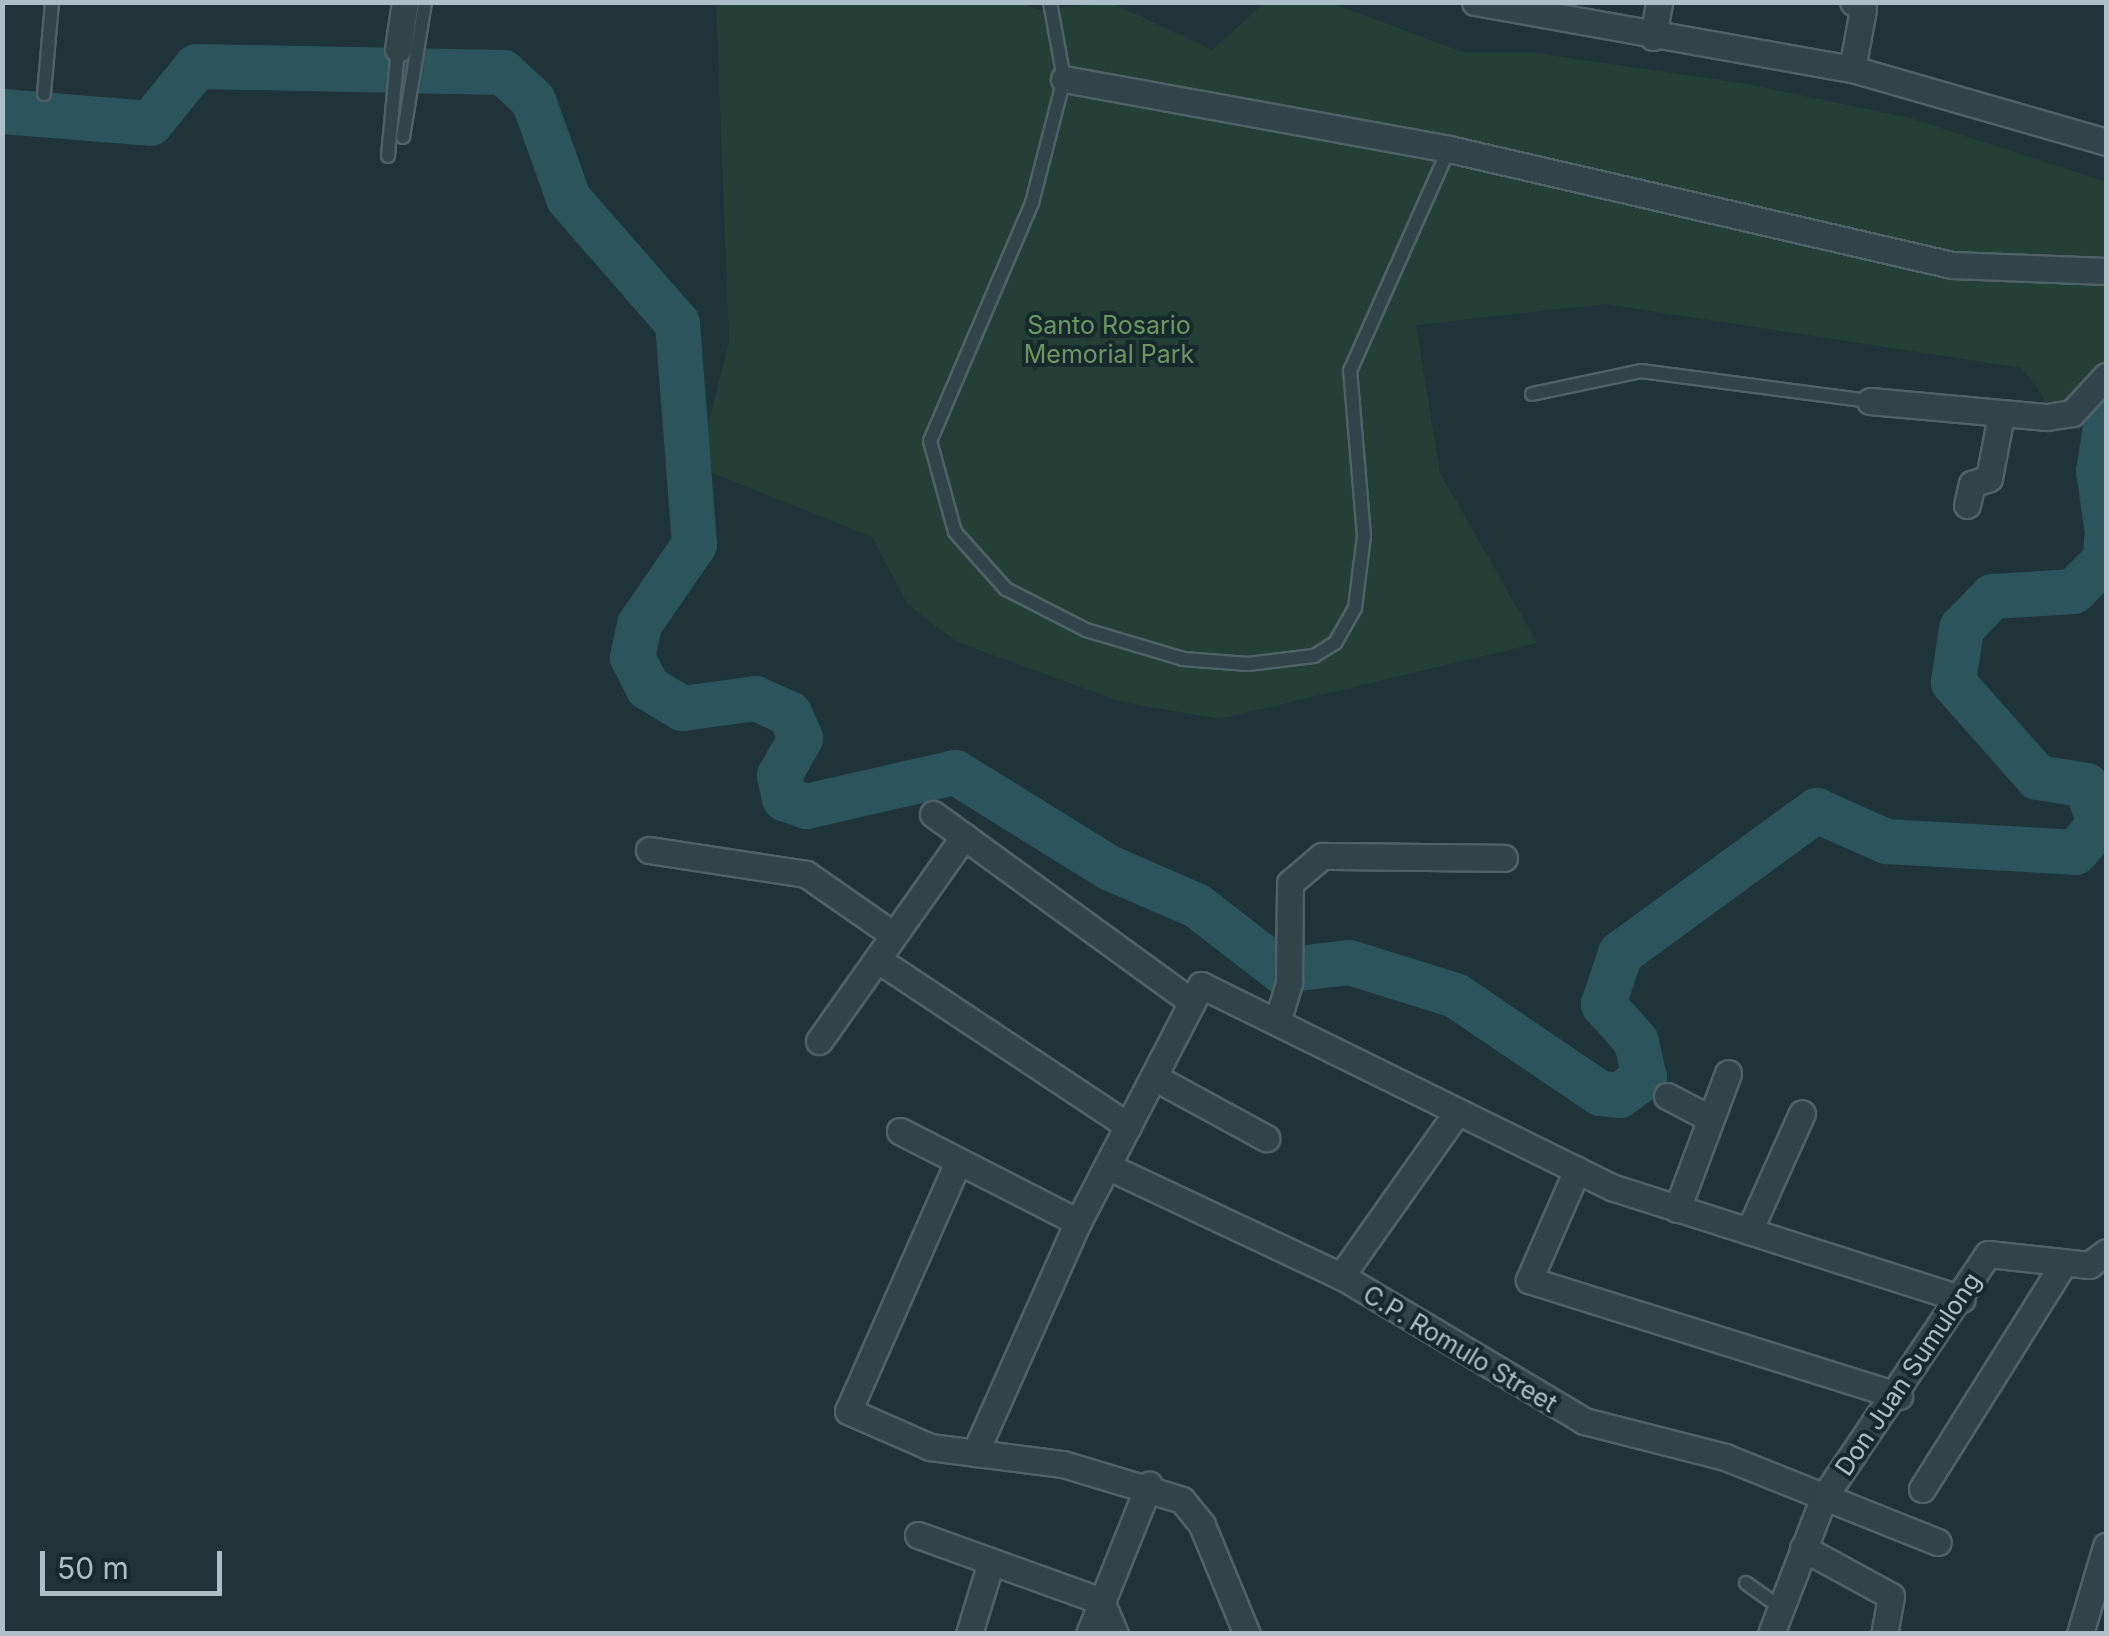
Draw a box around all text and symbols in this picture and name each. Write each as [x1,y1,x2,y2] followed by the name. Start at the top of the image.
[1024,311,1194,370] park label: Santo Rosario Memorial Park
[1829,1267,1987,1481] street label: Don Juan Sumulong
[1358,1279,1562,1419] street label: C.P. Romulo Street
[45,1531,228,1593] scale bar
[57,1550,129,1586] text: 50 m

